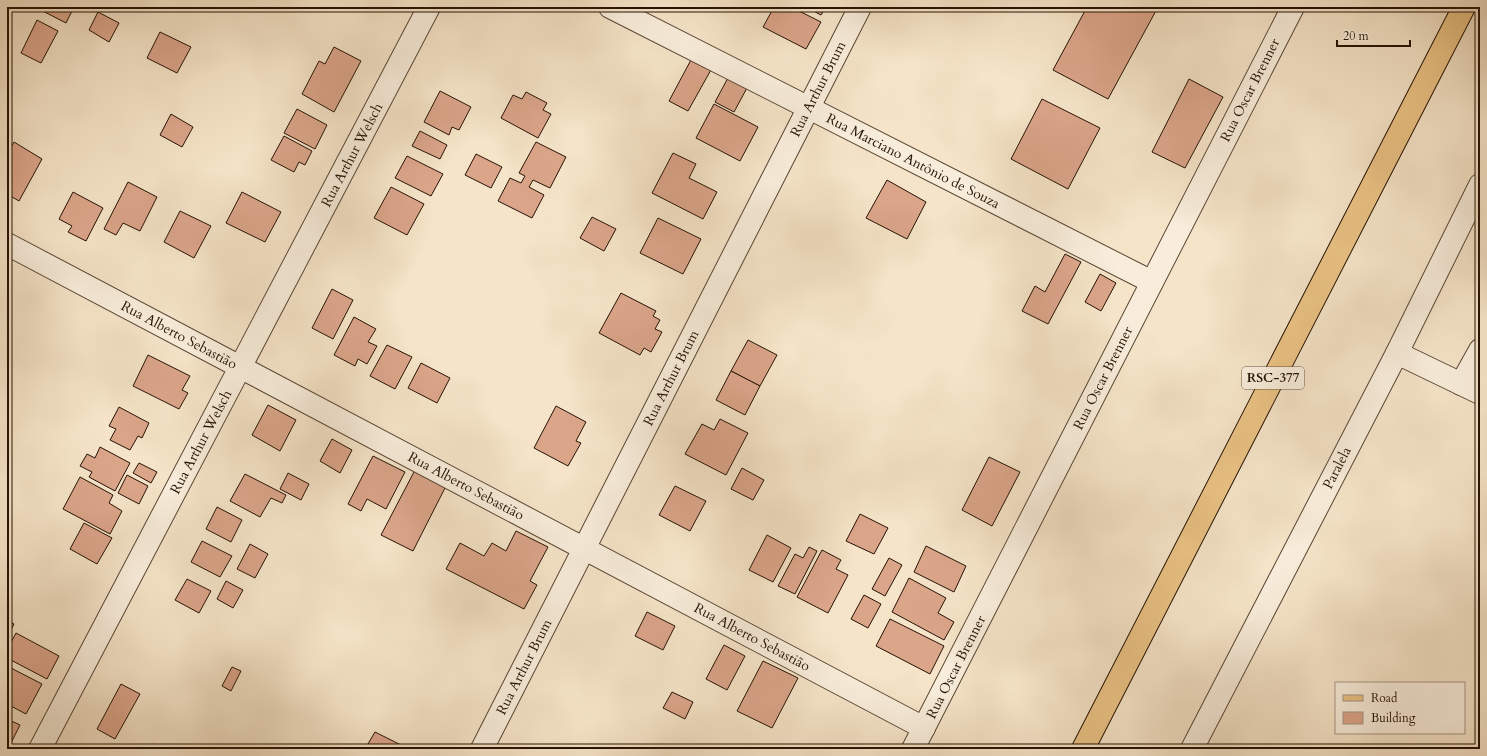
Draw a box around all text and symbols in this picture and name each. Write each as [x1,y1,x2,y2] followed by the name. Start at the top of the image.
[1337,22,1410,48] scale bar
[1343,28,1370,44] text: 20 m
[1216,34,1285,145] street label: Rua Oscar Brenner
[786,38,850,140] street label: Rua Arthur Brum
[317,99,388,210] street label: Rua Arthur Welsch
[823,109,1003,213] street label: Rua Marciano Antônio de Souza
[118,296,241,374] street label: Rua Alberto Sebastião
[1069,322,1138,433] street label: Rua Oscar Brenner
[639,327,703,429] street label: Rua Arthur Brum
[1242,367,1304,389] road number: RSC-377
[166,386,237,497] street label: Rua Arthur Welsch
[1318,444,1356,492] street label: Paralela
[405,447,528,525] street label: Rua Alberto Sebastião
[691,598,814,676] street label: Rua Alberto Sebastião
[922,611,991,722] street label: Rua Oscar Brenner
[492,616,556,718] street label: Rua Arthur Brum
[1335,682,1465,734] legend
[1371,690,1398,706] text: Road
[1371,710,1416,726] text: Building

